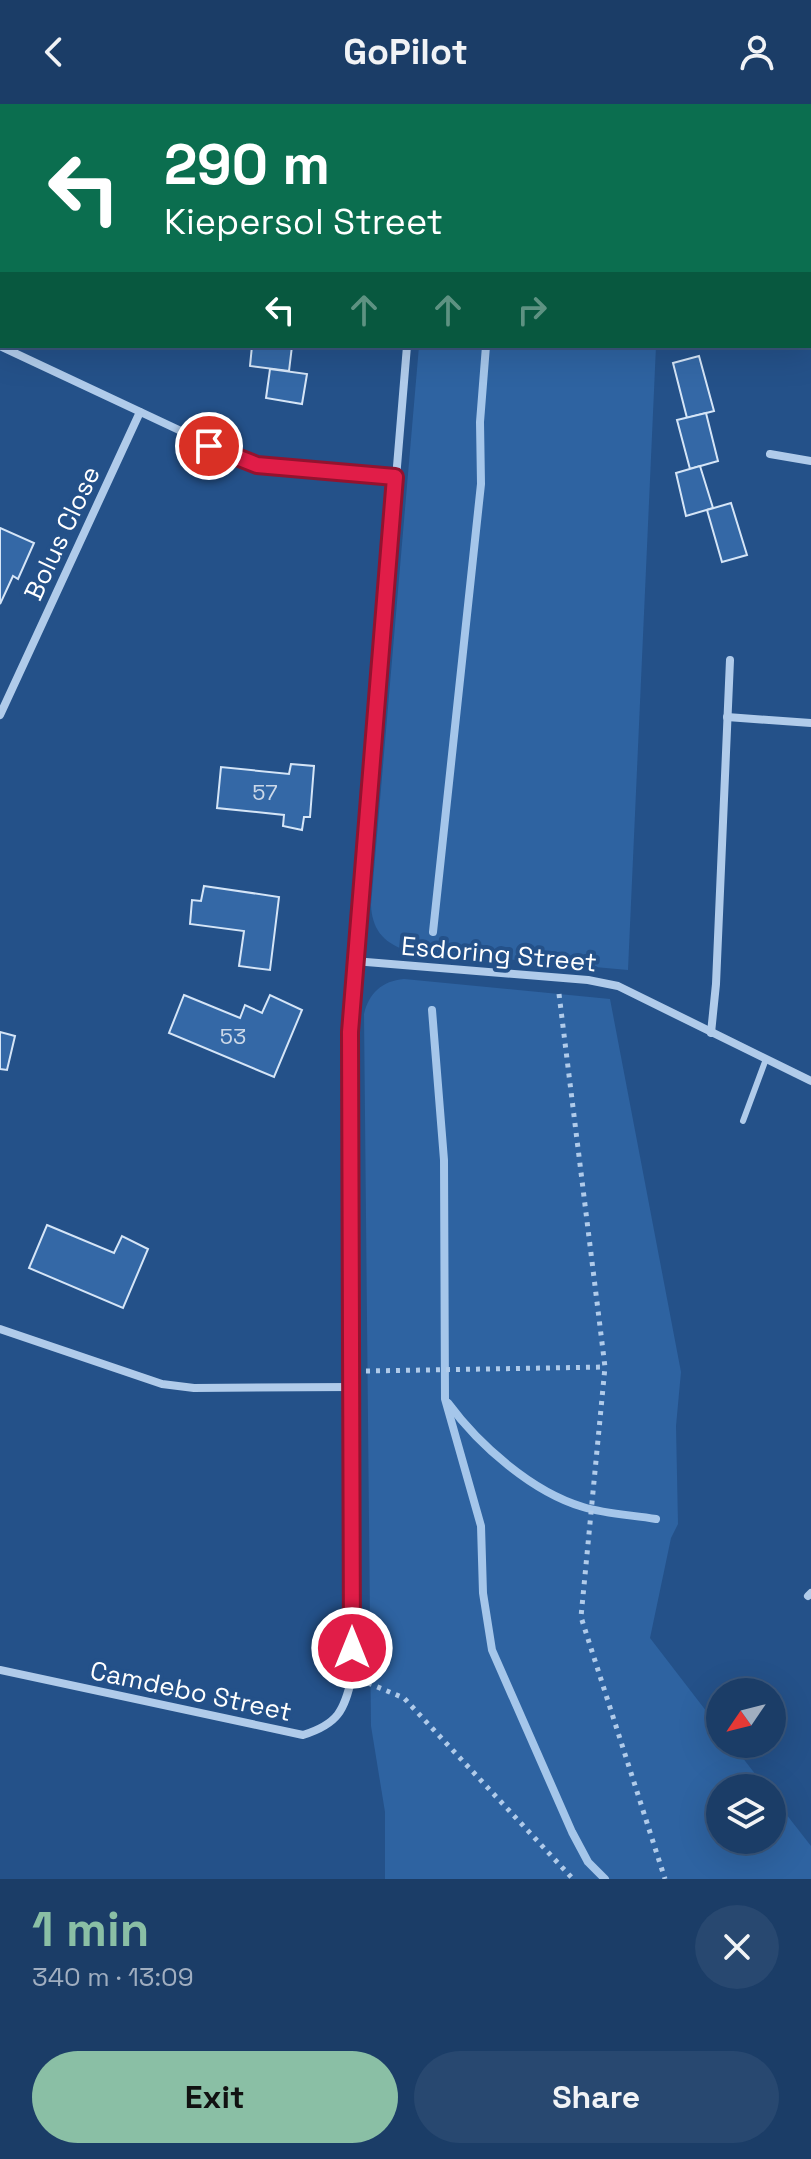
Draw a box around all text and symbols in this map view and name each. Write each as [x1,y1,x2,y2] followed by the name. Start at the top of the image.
[343,29,468,75] text: GoPilot
[32,30,76,74] icon: back
[735,30,779,74] icon: person
[164,129,330,200] text: 290 m
[32,136,136,240] icon: left
[164,199,443,245] text: Kiepersol Street
[258,288,302,332] icon: left
[342,288,386,332] icon: ahead
[426,288,470,332] icon: ahead
[510,288,554,332] icon: right
[175,412,243,480] pin
[187,424,231,468] icon: arrive
[16,460,108,606] street label: Bolus Close
[252,778,278,806] house number: 57
[400,929,598,979] street label: Esdoring Street
[220,1022,246,1050] house number: 53
[310,1606,394,1690] position arrow
[87,1653,295,1729] street label: Camdebo Street
[706,1678,786,1758] north arrow
[706,1678,786,1854] map controls
[706,1774,786,1854] button: layers
[32,1899,149,1960] text: 1 min
[695,1905,779,1989] button: close
[32,1960,194,1994] text: 340 m · 13:09
[32,2051,398,2143] button: Exit
[414,2051,779,2143] button: Share

